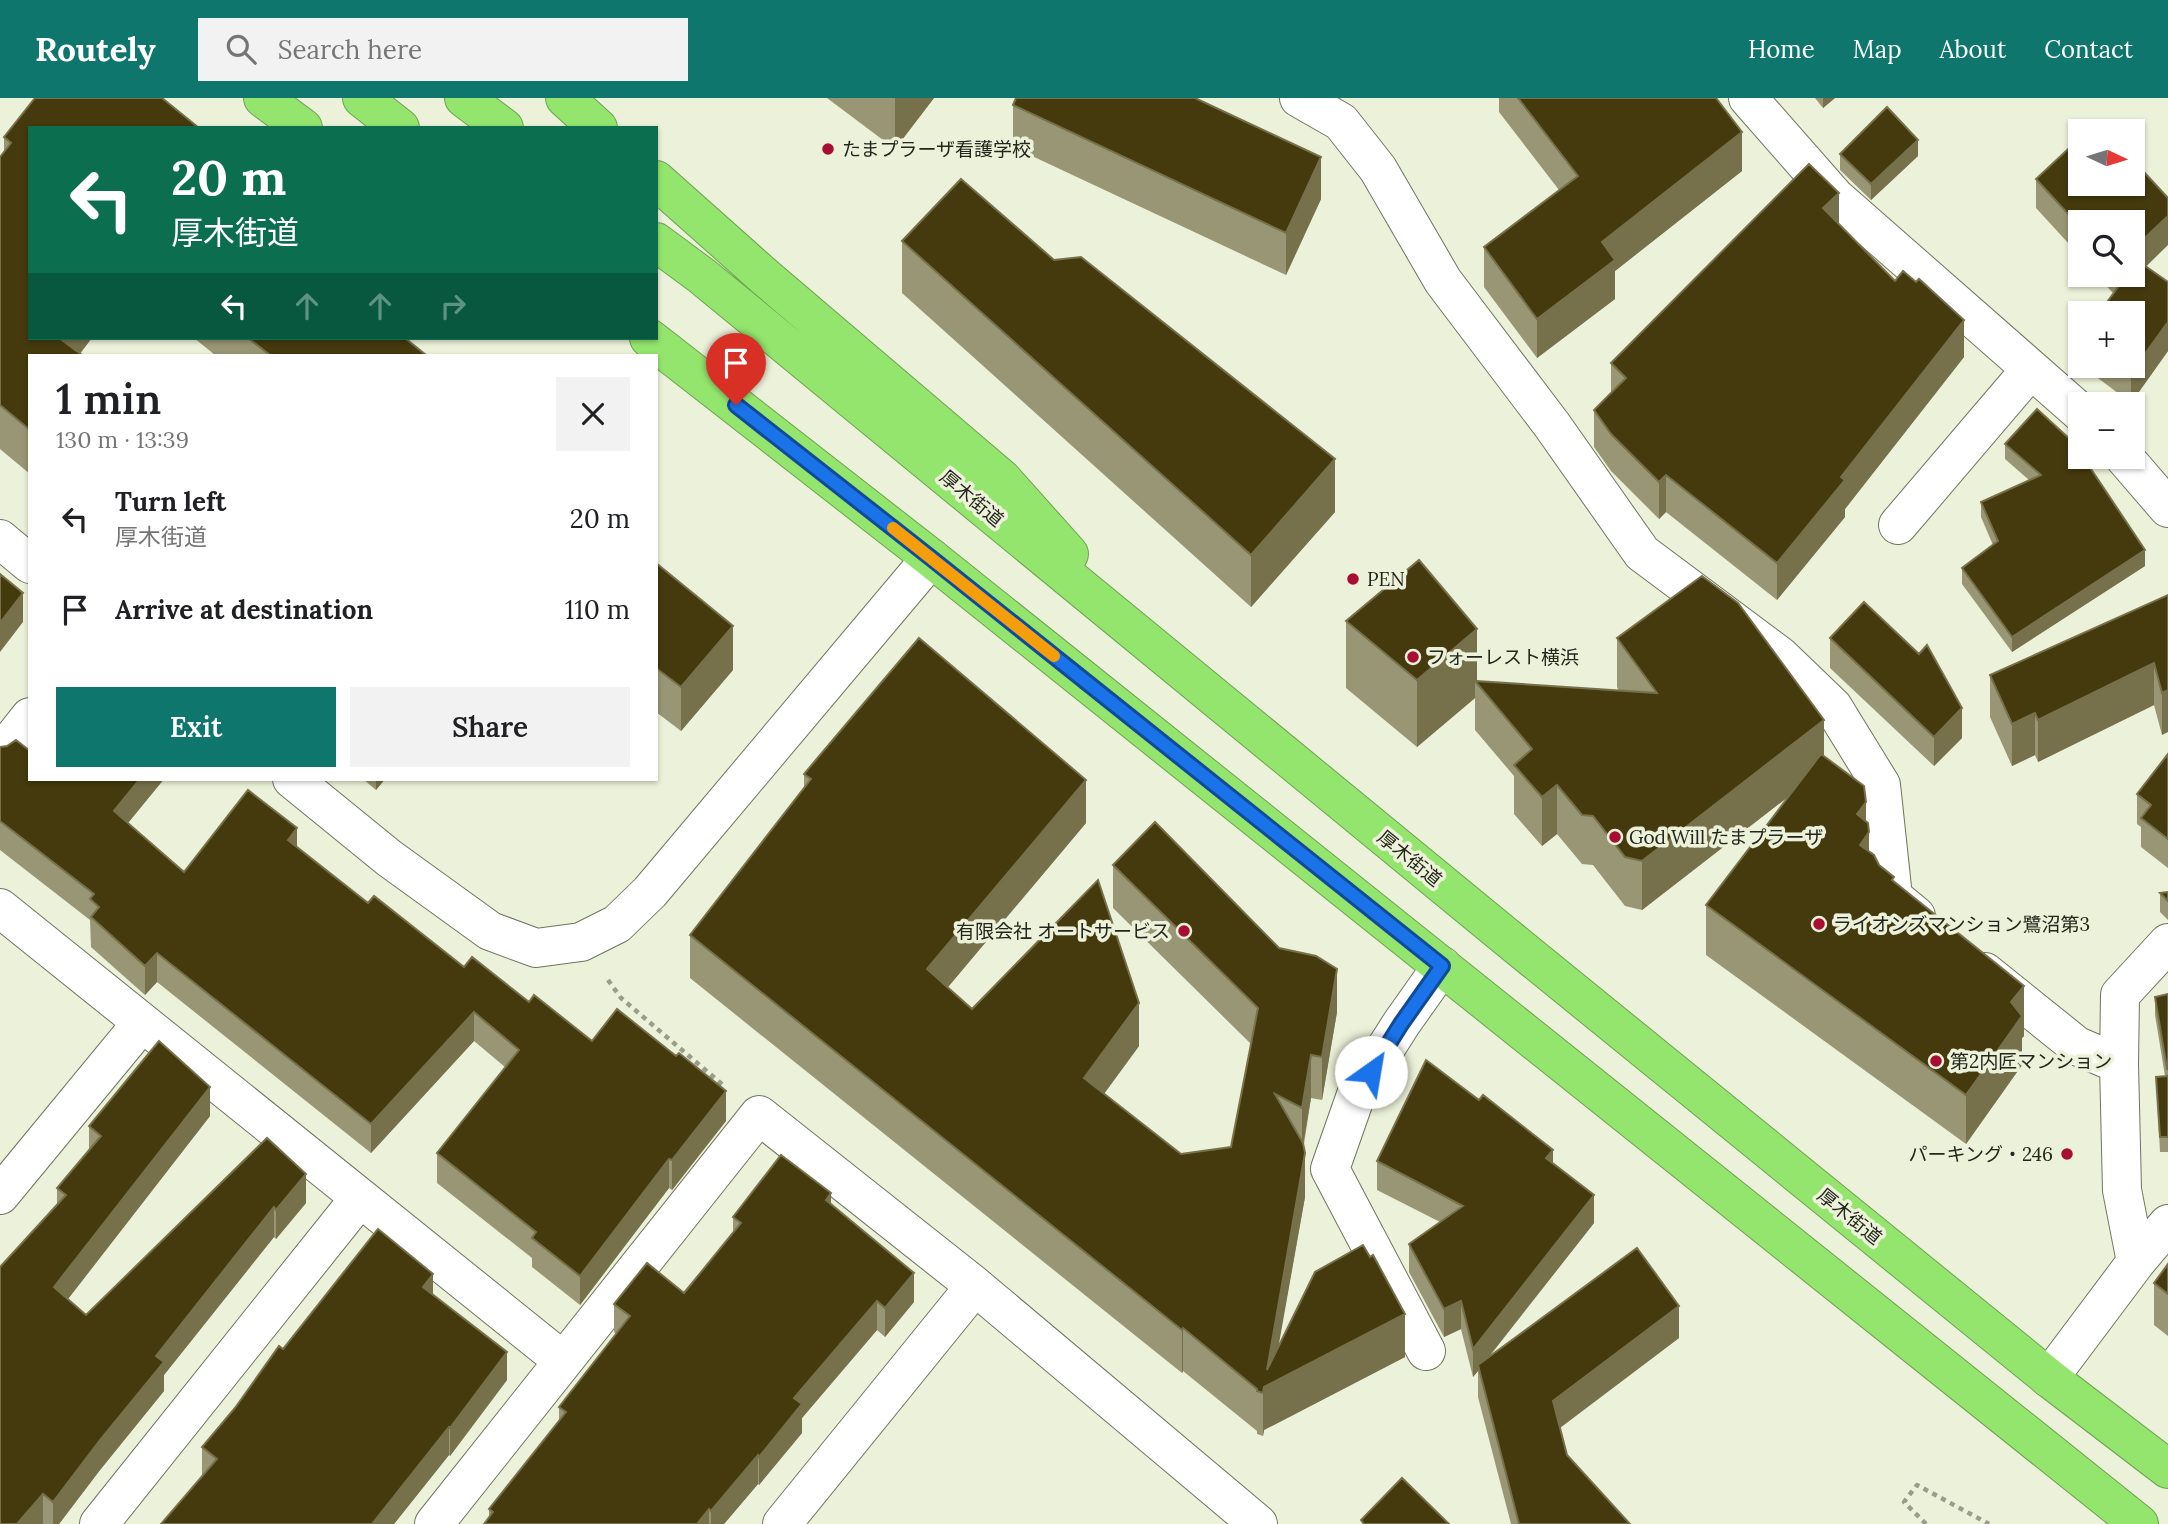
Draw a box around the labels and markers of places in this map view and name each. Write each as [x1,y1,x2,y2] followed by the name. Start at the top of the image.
[842,137,1031,161] place label: たまプラーザ看護学校
[820,141,836,157] marker: たまプラーザ看護学校
[706,333,766,405] pin
[1367,567,1405,591] place label: PEN
[1345,571,1361,587] marker: PEN
[1427,645,1579,669] place label: フォーレスト横浜
[1405,649,1421,665] marker: フォーレスト横浜
[1629,825,1823,849] place label: God Will たまプラーザ
[1607,829,1623,845] marker: God Will たまプラーザ
[1833,912,2090,936] place label: ライオンズマンション鷺沼第3
[1811,916,1827,932] marker: ライオンズマンション鷺沼第3
[956,919,1170,943] place label: 有限会社 オートサービス
[1176,923,1192,939] marker: 有限会社 オートサービス
[1950,1049,2112,1073] place label: 第2内匠マンション
[1928,1053,1944,1069] marker: 第2内匠マンション
[1909,1142,2053,1166] place label: パーキング・246
[2059,1146,2075,1162] marker: パーキング・246

